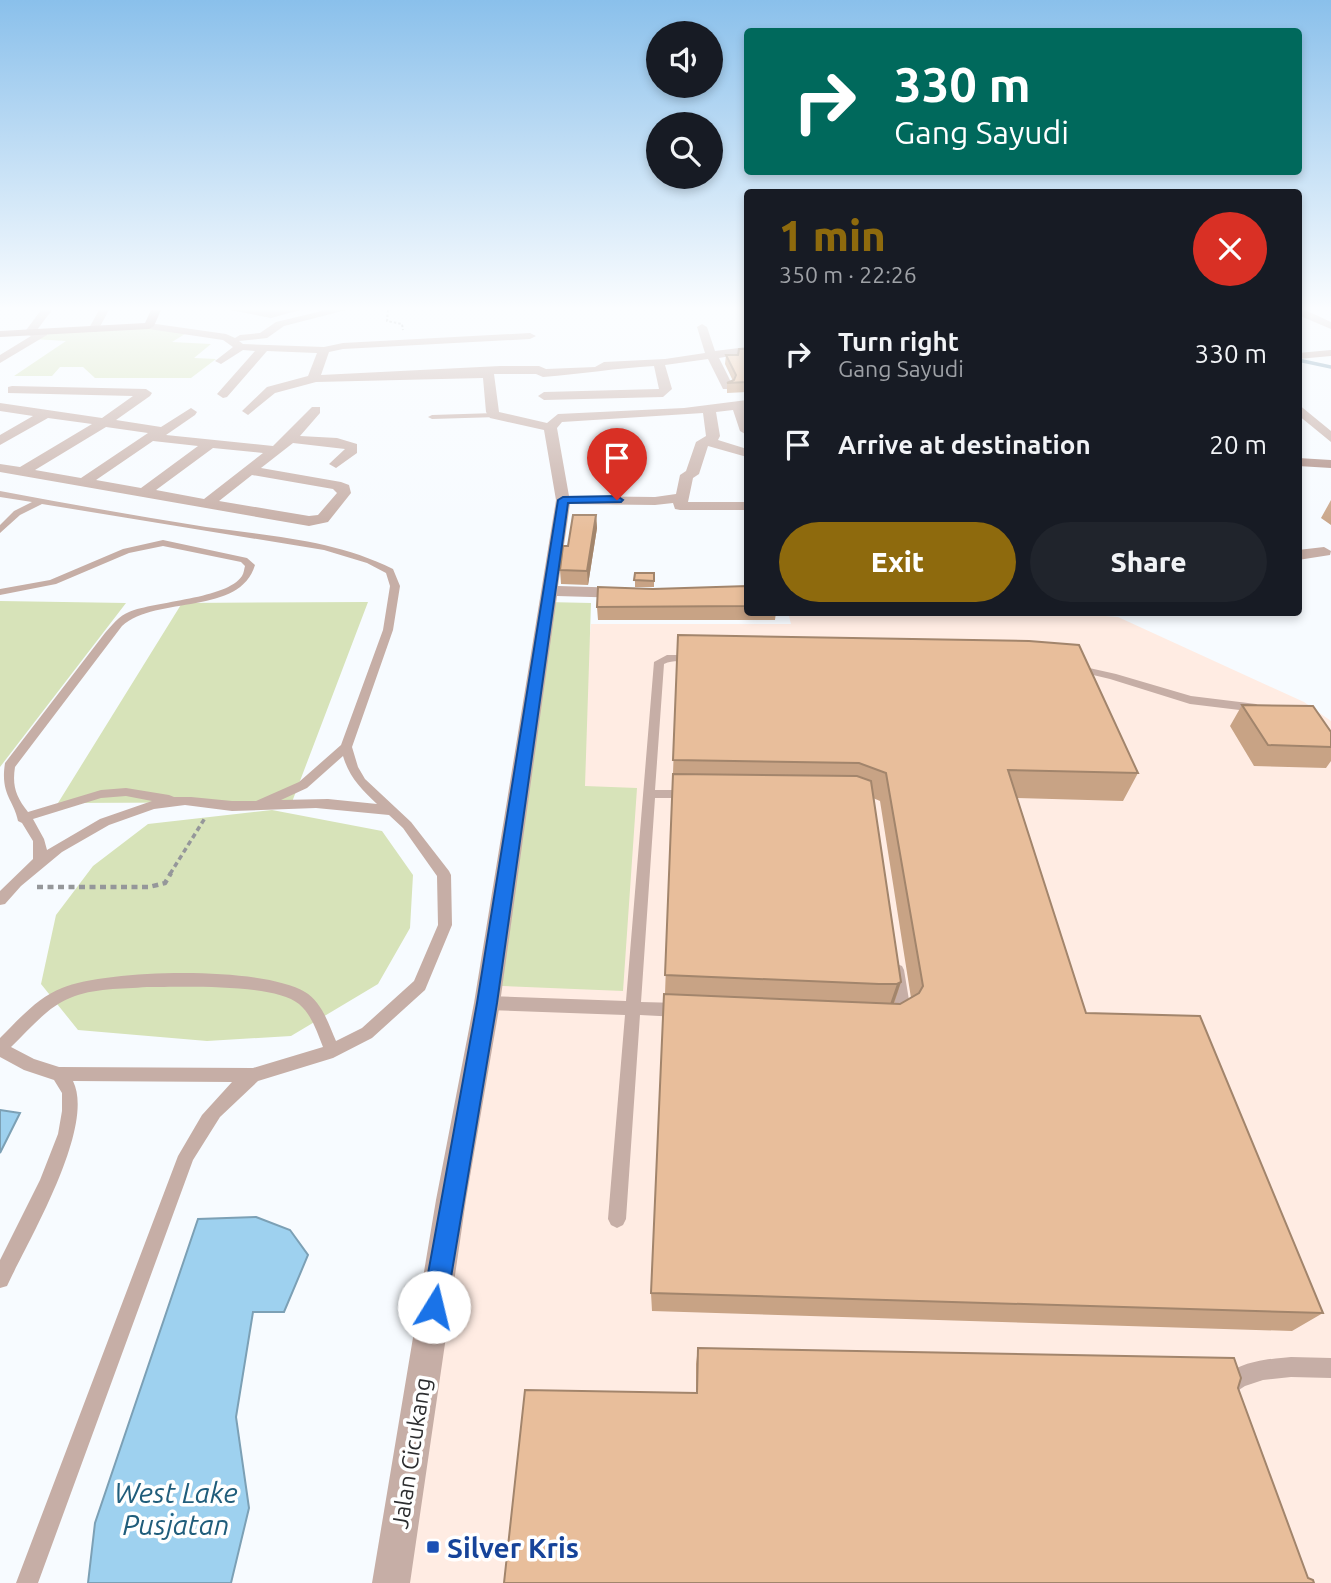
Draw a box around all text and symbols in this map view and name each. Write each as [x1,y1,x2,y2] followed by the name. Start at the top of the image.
[646,21,723,189] map controls
[646,21,723,98] button: sound
[779,56,870,147] icon: right
[894,56,1031,111] text: 330 m
[646,112,723,189] button: search
[894,114,1069,150] text: Gang Sayudi
[779,212,886,259] text: 1 min
[1193,212,1267,286] button: close
[779,262,917,287] text: 350 m · 22:26
[838,327,959,356] text: Turn right
[779,335,817,373] icon: right
[1195,339,1267,368] text: 330 m
[838,356,964,381] text: Gang Sayudi
[779,426,817,464] icon: arrive
[587,428,647,500] pin
[838,430,1091,459] text: Arrive at destination
[1209,430,1267,459] text: 20 m
[598,439,636,477] icon: arrive
[779,522,1016,602] button: Exit
[1030,522,1267,602] button: Share
[397,1270,471,1344] position arrow
[387,1376,435,1530] street label: Jalan Cicukang
[114,1477,238,1540] water label: West Lake Pusjatan
[447,1532,579,1563] place label: Silver Kris
[425,1539,441,1555] marker: Silver Kris

